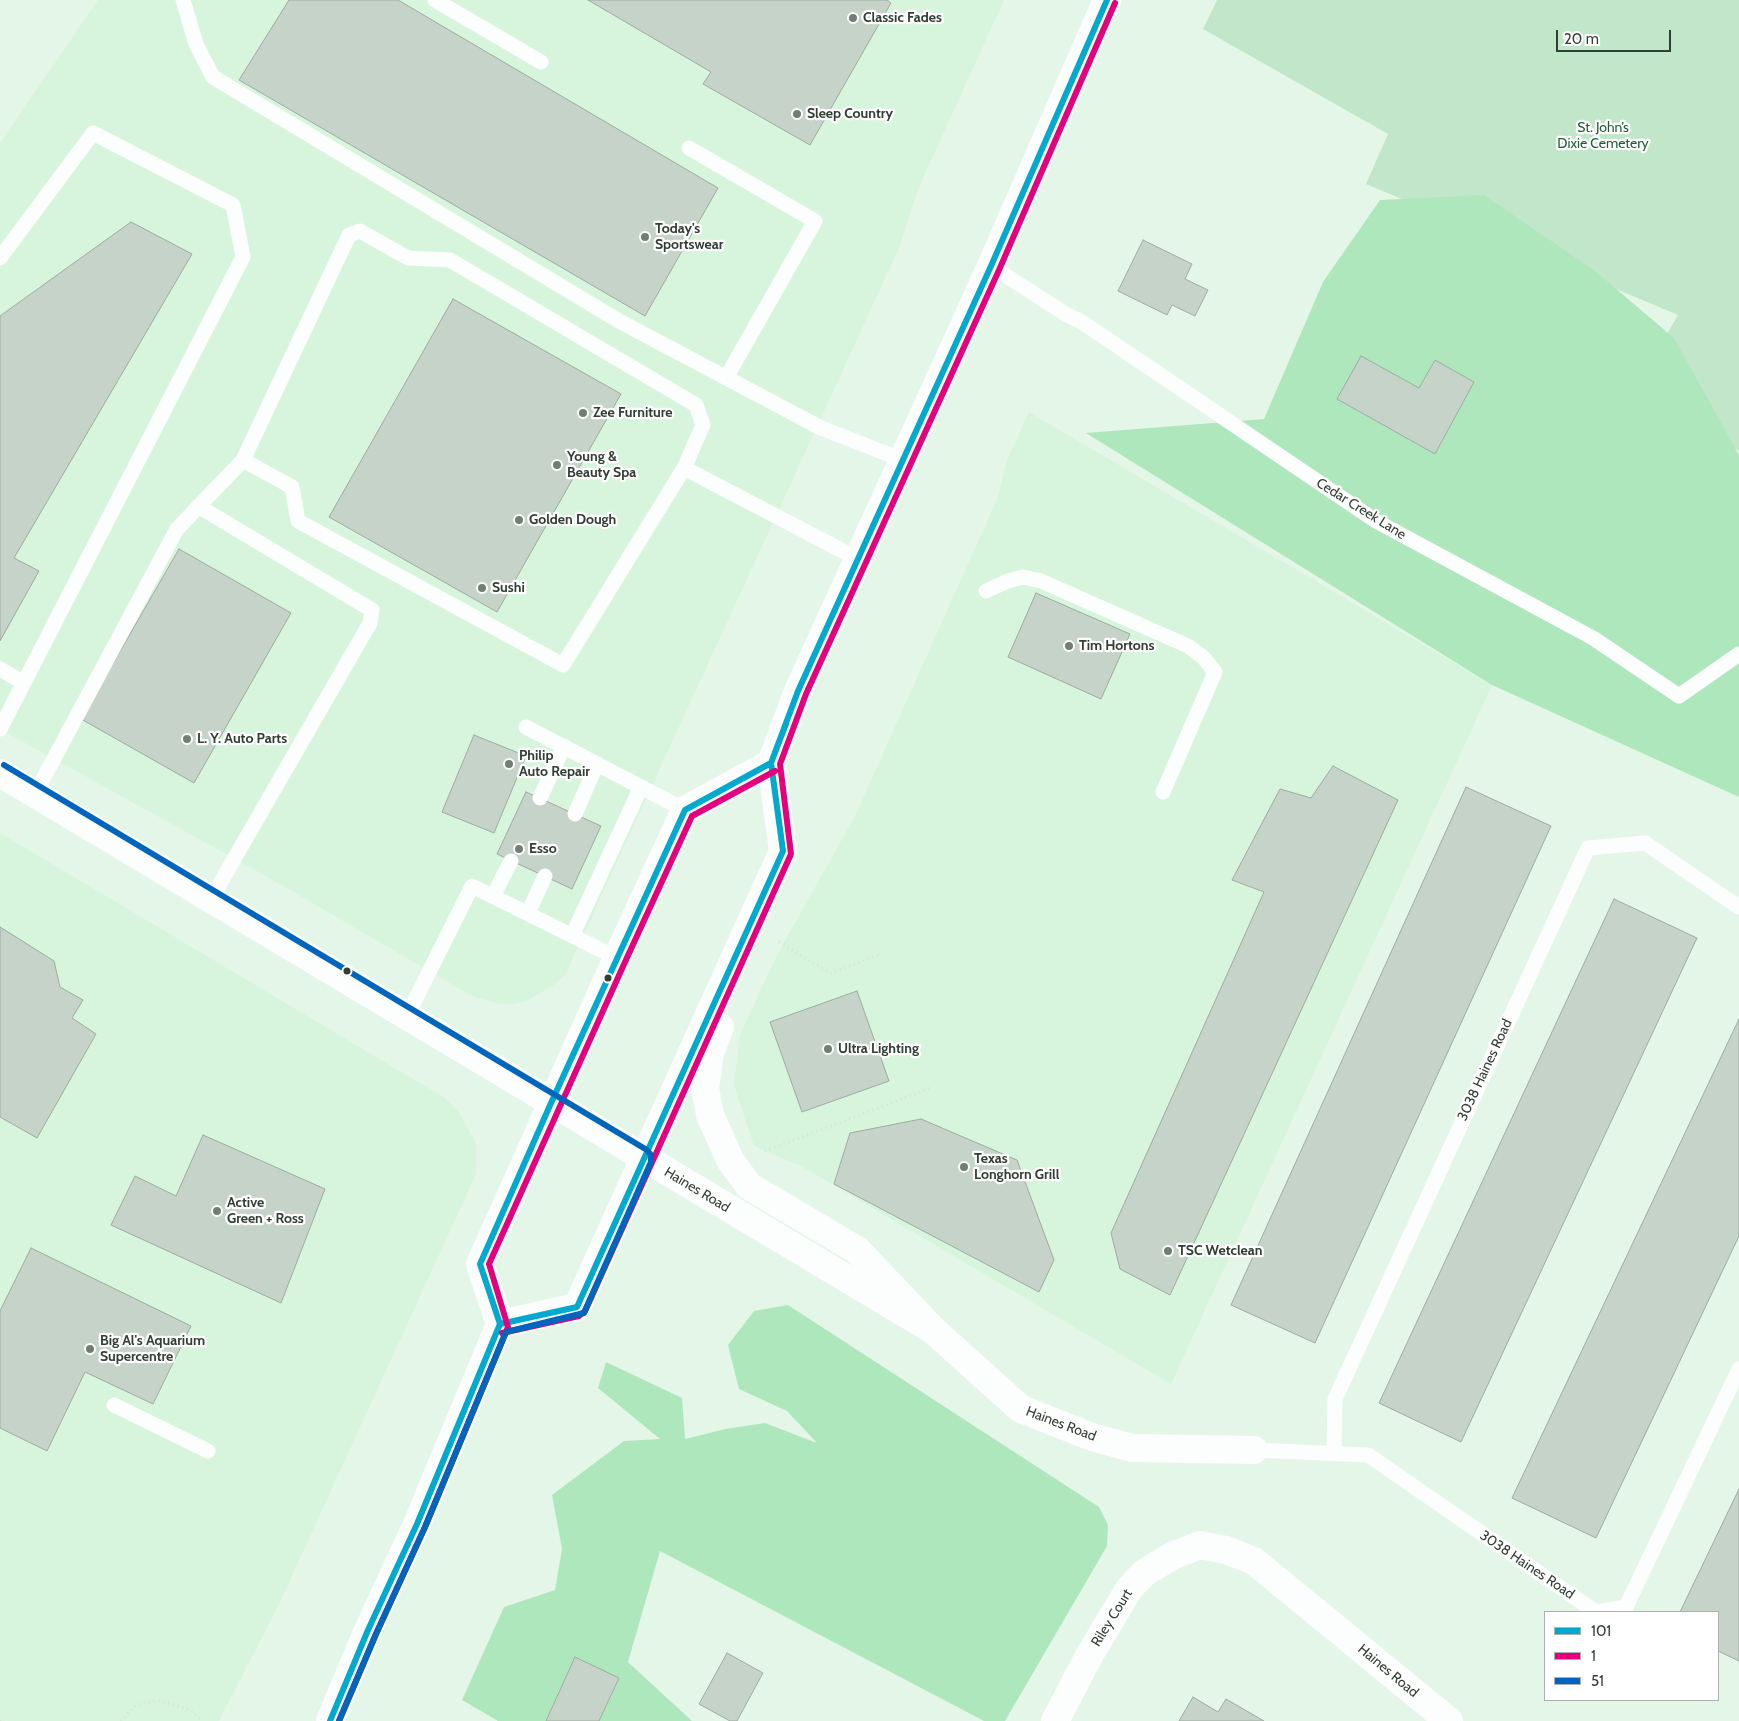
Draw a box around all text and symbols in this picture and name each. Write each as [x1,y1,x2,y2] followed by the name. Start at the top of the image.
[863,10,942,26] place label: Classic Fades
[847,12,859,24] marker: Classic Fades
[1559,20,1674,52] scale bar
[1564,30,1599,48] text: 20 m
[807,106,893,122] place label: Sleep Country
[791,108,803,120] marker: Sleep Country
[1557,120,1649,152] park label: St. John’s Dixie Cemetery
[655,221,723,253] place label: Today's Sportswear
[639,231,651,243] marker: Today's Sportswear
[593,405,673,421] place label: Zee Furniture
[577,407,589,419] marker: Zee Furniture
[567,449,636,482] place label: Young & Beauty Spa
[551,459,563,471] marker: Young & Beauty Spa
[1313,475,1409,543] street label: Cedar Creek Lane
[529,512,616,528] place label: Golden Dough
[513,514,525,526] marker: Golden Dough
[492,580,525,596] place label: Sushi
[476,582,488,594] marker: Sushi
[1079,638,1154,654] place label: Tim Hortons
[1063,640,1075,652] marker: Tim Hortons
[197,731,287,747] place label: L. Y. Auto Parts
[181,733,193,745] marker: L. Y. Auto Parts
[519,748,590,780] place label: Philip Auto Repair
[503,758,515,770] marker: Philip Auto Repair
[529,841,557,857] place label: Esso
[513,843,525,855] marker: Esso
[342,966,352,976] unlabelled marker
[603,973,613,983] unlabelled marker
[1454,1016,1516,1124] street label: 3038 Haines Road
[838,1041,919,1057] place label: Ultra Lighting
[822,1043,834,1055] marker: Ultra Lighting
[974,1151,1059,1184] place label: Texas Longhorn Grill
[958,1161,970,1173] marker: Texas Longhorn Grill
[661,1164,733,1216] street label: Haines Road
[227,1195,304,1228] place label: Active Green + Ross
[211,1205,223,1217] marker: Active Green + Ross
[1178,1243,1262,1259] place label: TSC Wetclean
[1162,1245,1174,1257] marker: TSC Wetclean
[100,1333,205,1365] place label: Big Al's Aquarium Supercentre
[84,1343,96,1355] marker: Big Al's Aquarium Supercentre
[1024,1403,1098,1445] street label: Haines Road
[1477,1527,1577,1603] street label: 3038 Haines Road
[1088,1586,1136,1650] street label: Riley Court
[1544,1611,1719,1701] legend
[1591,1622,1611,1640] text: 101
[1354,1641,1422,1701] street label: Haines Road
[1591,1647,1596,1665] text: 1
[1591,1672,1604,1690] text: 51

